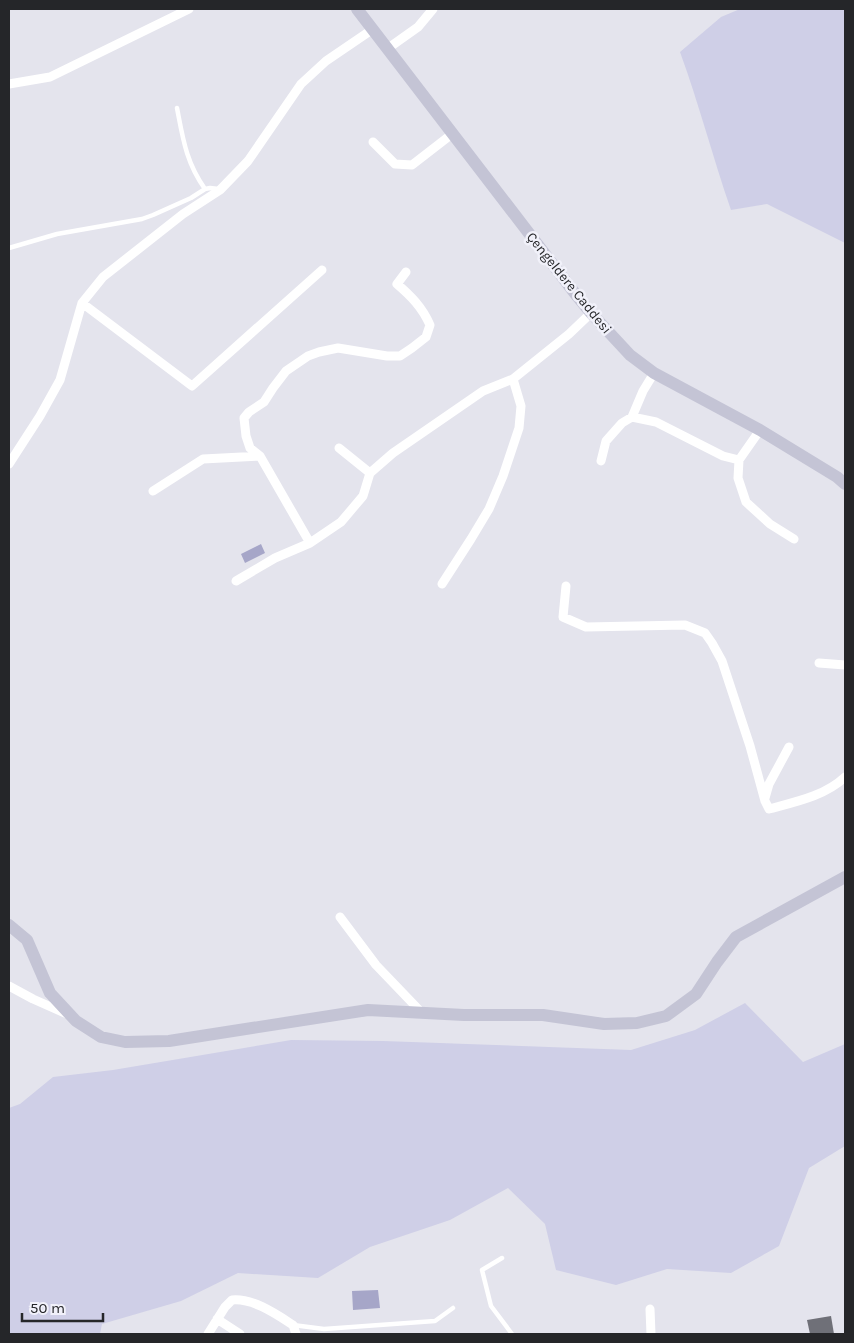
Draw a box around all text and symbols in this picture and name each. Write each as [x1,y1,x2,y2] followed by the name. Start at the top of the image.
[523,229,615,337] street label: Çengeldere Caddesi
[22,1290,104,1322] scale bar
[30,1299,65,1317] text: 50 m

